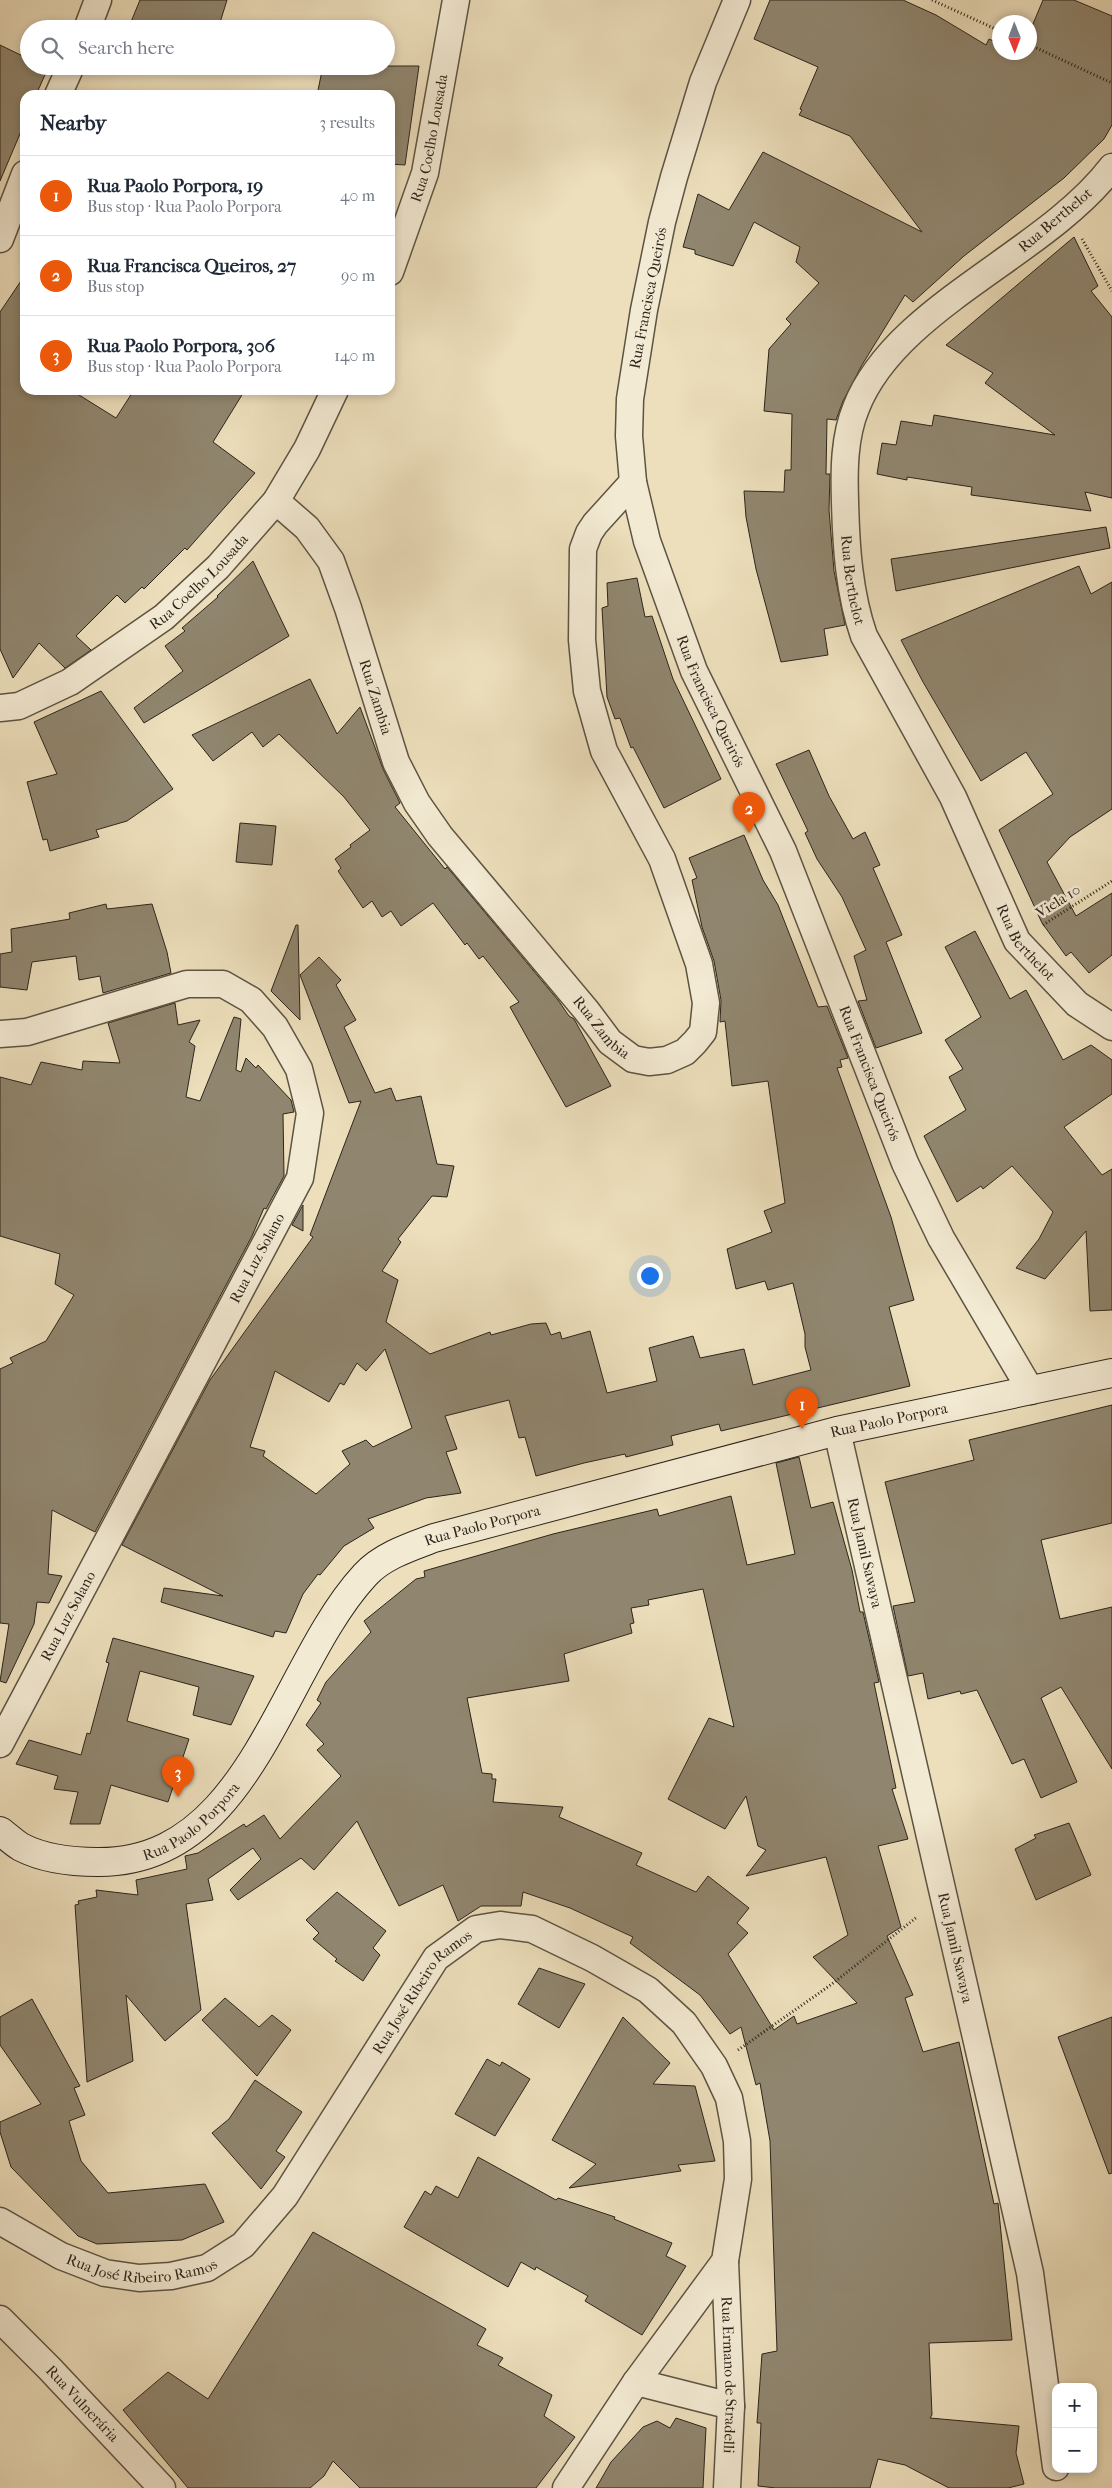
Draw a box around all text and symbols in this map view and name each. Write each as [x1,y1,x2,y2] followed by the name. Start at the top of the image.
[992,15,1037,60] north arrow
[20,20,395,75] search box
[38,34,66,62] icon: search
[78,37,174,59] text: Search here
[406,72,452,204] street label: Rua Coelho Lousada
[40,111,106,135] text: Nearby
[319,113,375,132] text: 3 results
[87,175,263,197] text: Rua Paolo Porpora, 19
[1014,183,1096,256] street label: Rua Berthelot
[53,186,59,205] text: 1
[340,186,375,205] text: 40 m
[87,197,282,216] text: Bus stop · Rua Paolo Porpora
[625,225,671,370] street label: Rua Francisca Queirós
[87,255,296,277] text: Rua Francisca Queiros, 27
[52,266,60,285] text: 2
[341,266,375,285] text: 90 m
[87,277,144,296] text: Bus stop
[87,335,275,357] text: Rua Paolo Porpora, 306
[53,346,59,365] text: 3
[334,346,375,365] text: 140 m
[87,357,282,376] text: Bus stop · Rua Paolo Porpora
[146,530,252,633] street label: Rua Coelho Lousada
[837,534,869,628] street label: Rua Berthelot
[673,633,749,771] street label: Rua Francisca Queirós
[356,657,396,738] street label: Rua Zambia
[733,792,765,833] pin: 2
[1031,880,1084,922] street label: Viela 10
[993,901,1059,985] street label: Rua Berthelot
[569,992,634,1063] street label: Rua Zambia
[835,1003,905,1144] street label: Rua Francisca Queirós
[226,1210,288,1306] street label: Rua Luz Solano
[637,1263,663,1289] your location
[786,1388,818,1429] pin: 1
[828,1399,950,1441] street label: Rua Paolo Porpora
[844,1496,887,1611] street label: Rua Jamil Sawaya
[422,1501,543,1550] street label: Rua Paolo Porpora
[37,1568,99,1664] street label: Rua Luz Solano
[162,1756,194,1797] pin: 3
[140,1778,244,1865] street label: Rua Paolo Porpora
[934,1891,977,2006] street label: Rua Jamil Sawaya
[368,1926,476,2057] street label: Rua José Ribeiro Ramos
[64,2250,221,2287] street label: Rua José Ribeiro Ramos
[717,2296,740,2454] street label: Rua Ermano de Stradelli
[42,2361,123,2446] street label: Rua Vulnerária
[1052,2383,1097,2473] map controls
[1052,2383,1097,2428] button: +
[1052,2428,1097,2473] button: −

